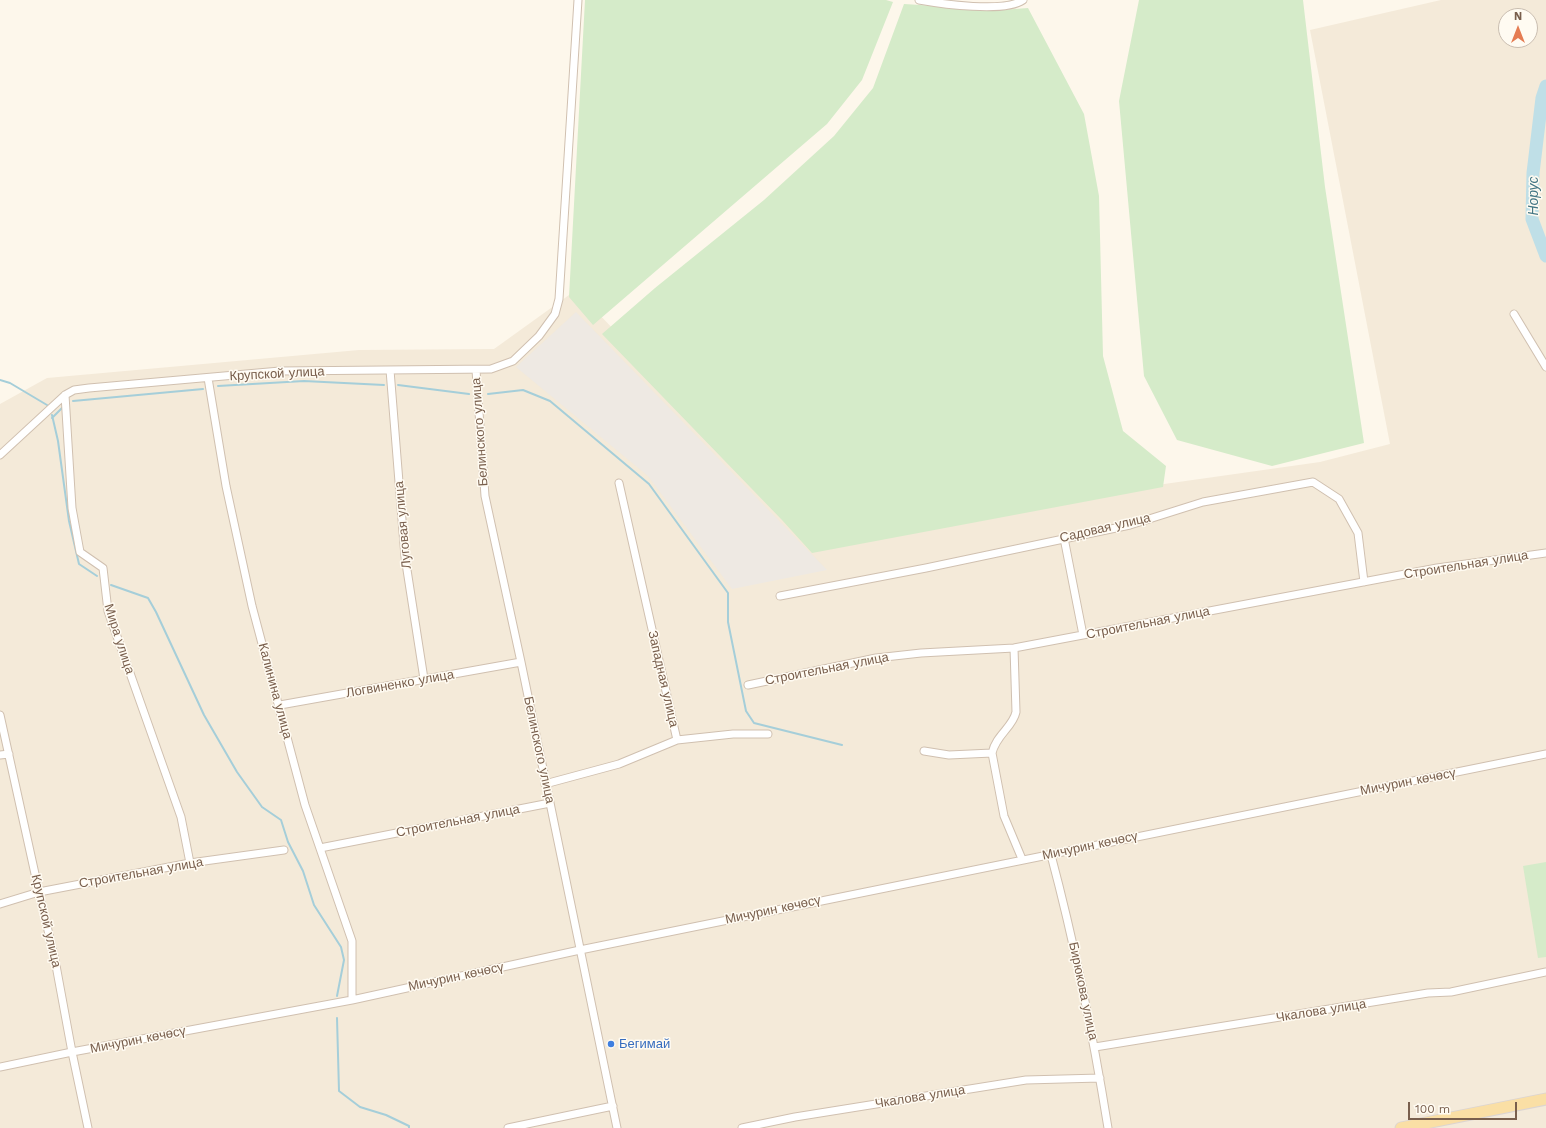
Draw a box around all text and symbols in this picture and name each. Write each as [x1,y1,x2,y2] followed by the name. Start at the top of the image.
[1498,8,1538,48] north arrow
[1514,10,1522,23] text: N
[1526,176,1542,216] water label: Норус
[229,364,325,384] street label: Крупской улица
[468,377,492,487] street label: Белинского улица
[391,480,415,570] street label: Луговая улица
[1058,510,1152,546] street label: Садовая улица
[1403,547,1529,583] street label: Строительная улица
[100,602,138,676] street label: Мира улица
[1085,603,1211,643] street label: Строительная улица
[644,629,682,729] street label: Западная улица
[255,641,295,741] street label: Калинина улица
[764,649,890,689] street label: Строительная улица
[345,667,455,701] street label: Логвиненко улица
[520,695,558,805] street label: Белинского улица
[1359,765,1457,799] street label: Мичурин көчөсү
[395,801,521,841] street label: Строительная улица
[1041,828,1139,864] street label: Мичурин көчөсү
[78,854,204,892] street label: Строительная улица
[28,873,64,969] street label: Крупской улица
[724,892,822,928] street label: Мичурин көчөсү
[1065,940,1101,1042] street label: Бирюкова улица
[407,959,505,995] street label: Мичурин көчөсү
[1275,996,1367,1026] street label: Чкалова улица
[89,1023,187,1057] street label: Мичурин көчөсү
[619,1036,670,1052] place label: Бегимай
[606,1039,616,1049] marker: Бегимай
[874,1082,966,1112] street label: Чкалова улица
[1410,1094,1519,1120] scale bar
[1415,1102,1450,1116] text: 100 m

